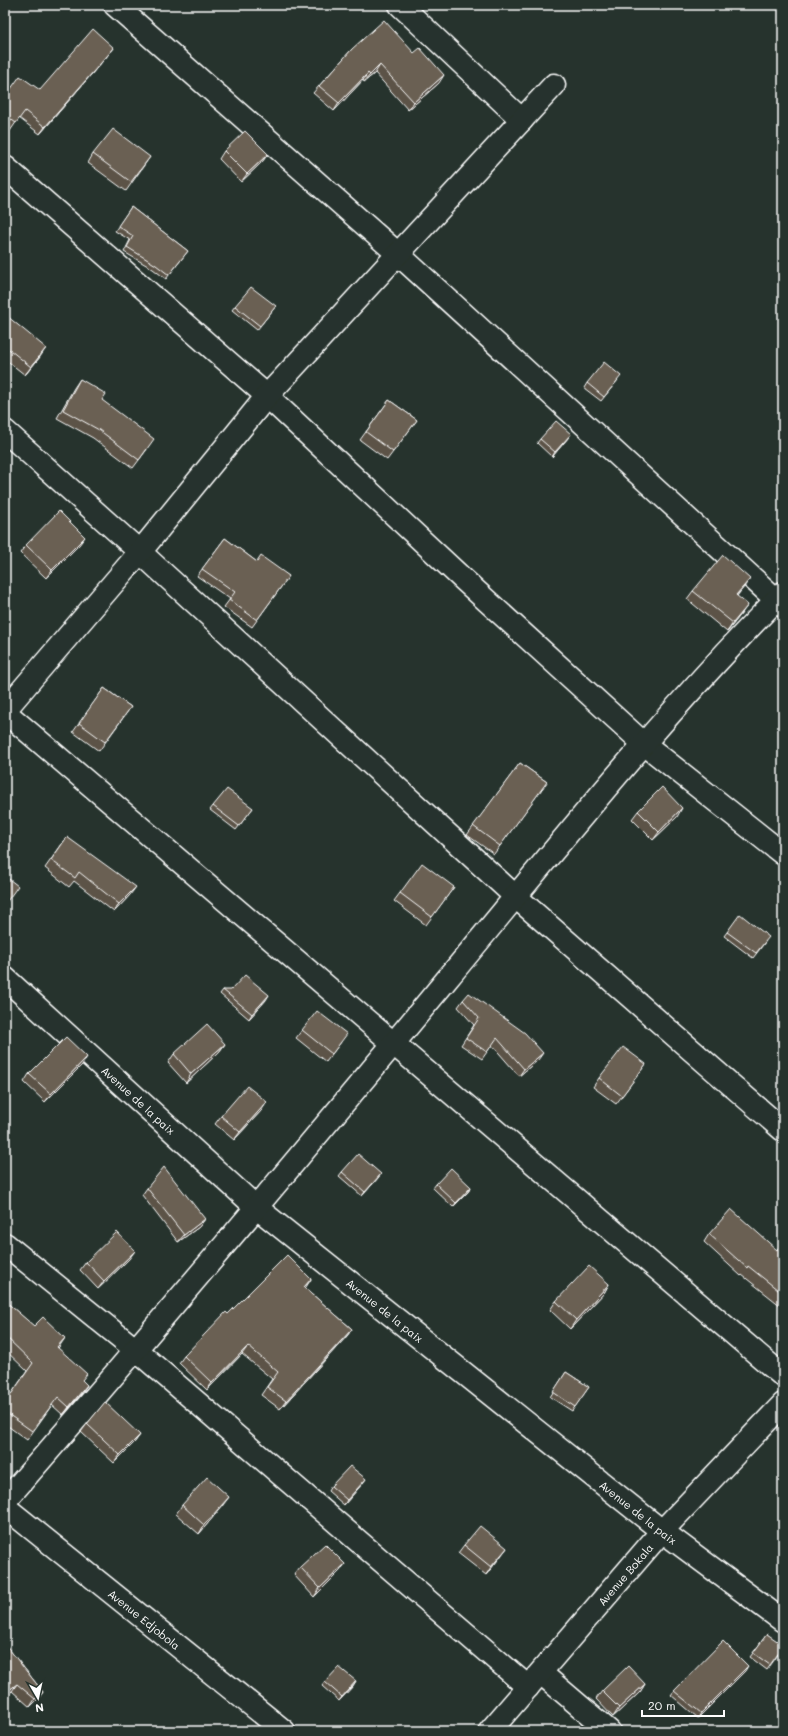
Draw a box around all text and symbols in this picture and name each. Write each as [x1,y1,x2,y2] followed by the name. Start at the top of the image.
[99,1063,179,1138] street label: Avenue de la paix
[343,1275,427,1346] street label: Avenue de la paix
[597,1477,681,1548] street label: Avenue de la paix
[594,1540,656,1608] street label: Avenue Bokala
[105,1586,184,1653] street label: Avenue Edjobola
[18,1678,58,1718] north arrow
[642,1692,724,1718] scale bar
[648,1697,676,1713] text: 20 m
[34,1700,45,1716] text: N

